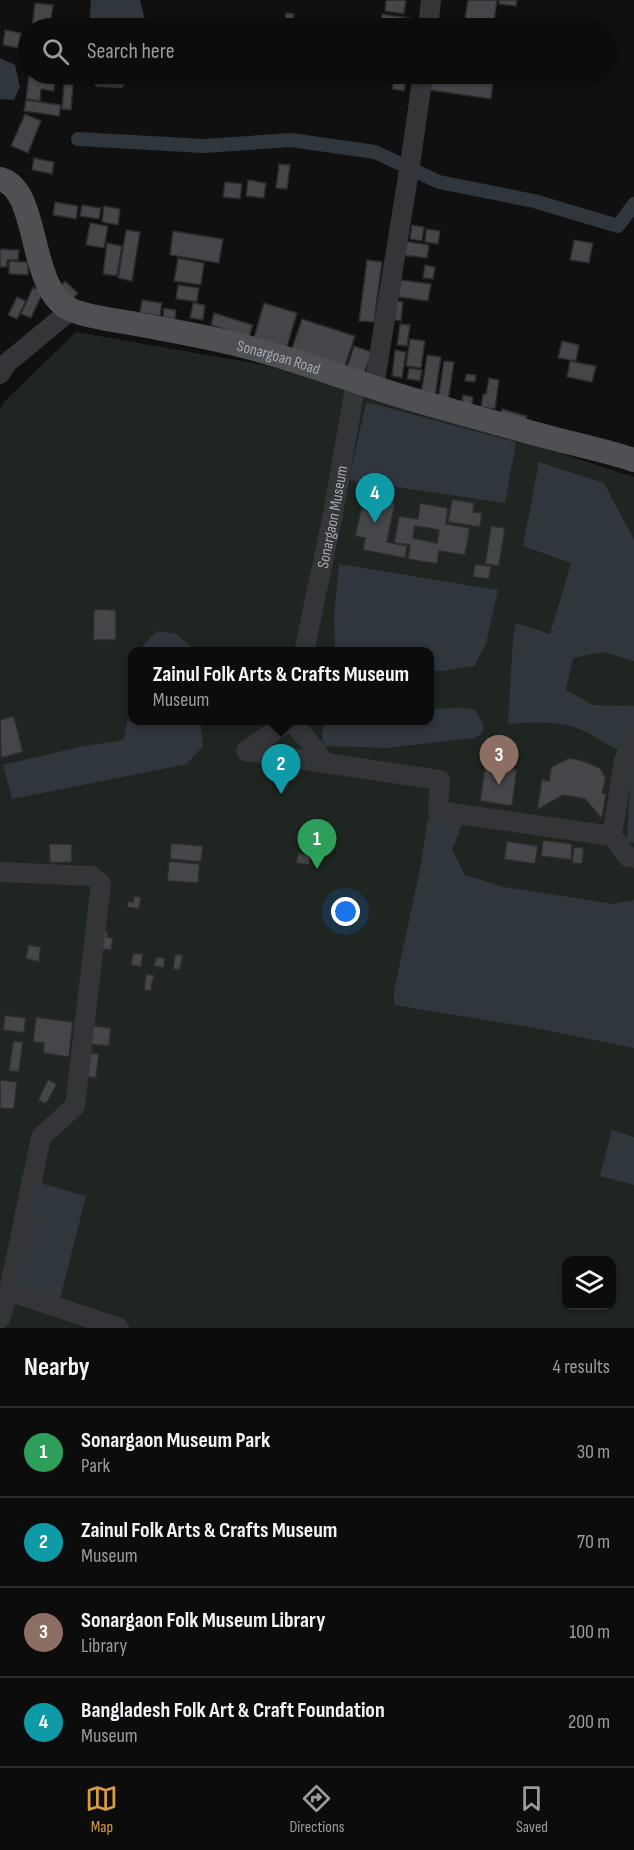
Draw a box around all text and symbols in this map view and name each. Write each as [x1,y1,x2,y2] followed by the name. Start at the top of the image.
[18,18,616,84] search box
[39,35,72,68] icon: search
[87,38,174,65] text: Search here
[235,337,322,379] street label: Sonargoan Road
[314,464,352,570] street label: Sonargaon Museum
[356,474,394,523] pin: 4
[128,647,434,725] popup
[153,661,409,688] text: Zainul Folk Arts & Crafts Museum
[153,688,209,712] text: Museum
[480,736,518,785] pin: 3
[262,744,300,794] pin: 2
[298,820,336,869] pin: 1
[331,897,360,926] your location
[562,1256,616,1310] map controls
[562,1256,616,1310] button: layers
[24,1352,90,1383] text: Nearby
[553,1355,610,1379] text: 4 results
[81,1427,270,1454] text: Sonargaon Museum Park
[40,1440,47,1464] text: 1
[577,1440,610,1464] text: 30 m
[81,1454,110,1478] text: Park
[81,1517,337,1544] text: Zainul Folk Arts & Crafts Museum
[39,1530,48,1554] text: 2
[577,1530,610,1554] text: 70 m
[81,1544,138,1568] text: Museum
[81,1607,325,1634] text: Sonargaon Folk Museum Library
[39,1620,48,1644] text: 3
[569,1620,610,1644] text: 100 m
[81,1634,127,1658] text: Library
[81,1697,385,1724] text: Bangladesh Folk Art & Craft Foundation
[39,1710,48,1734] text: 4
[568,1710,610,1734] text: 200 m
[81,1724,138,1748] text: Museum
[85,1782,118,1837] tab: Map
[289,1782,344,1837] tab: Directions
[515,1782,548,1837] tab: Saved

